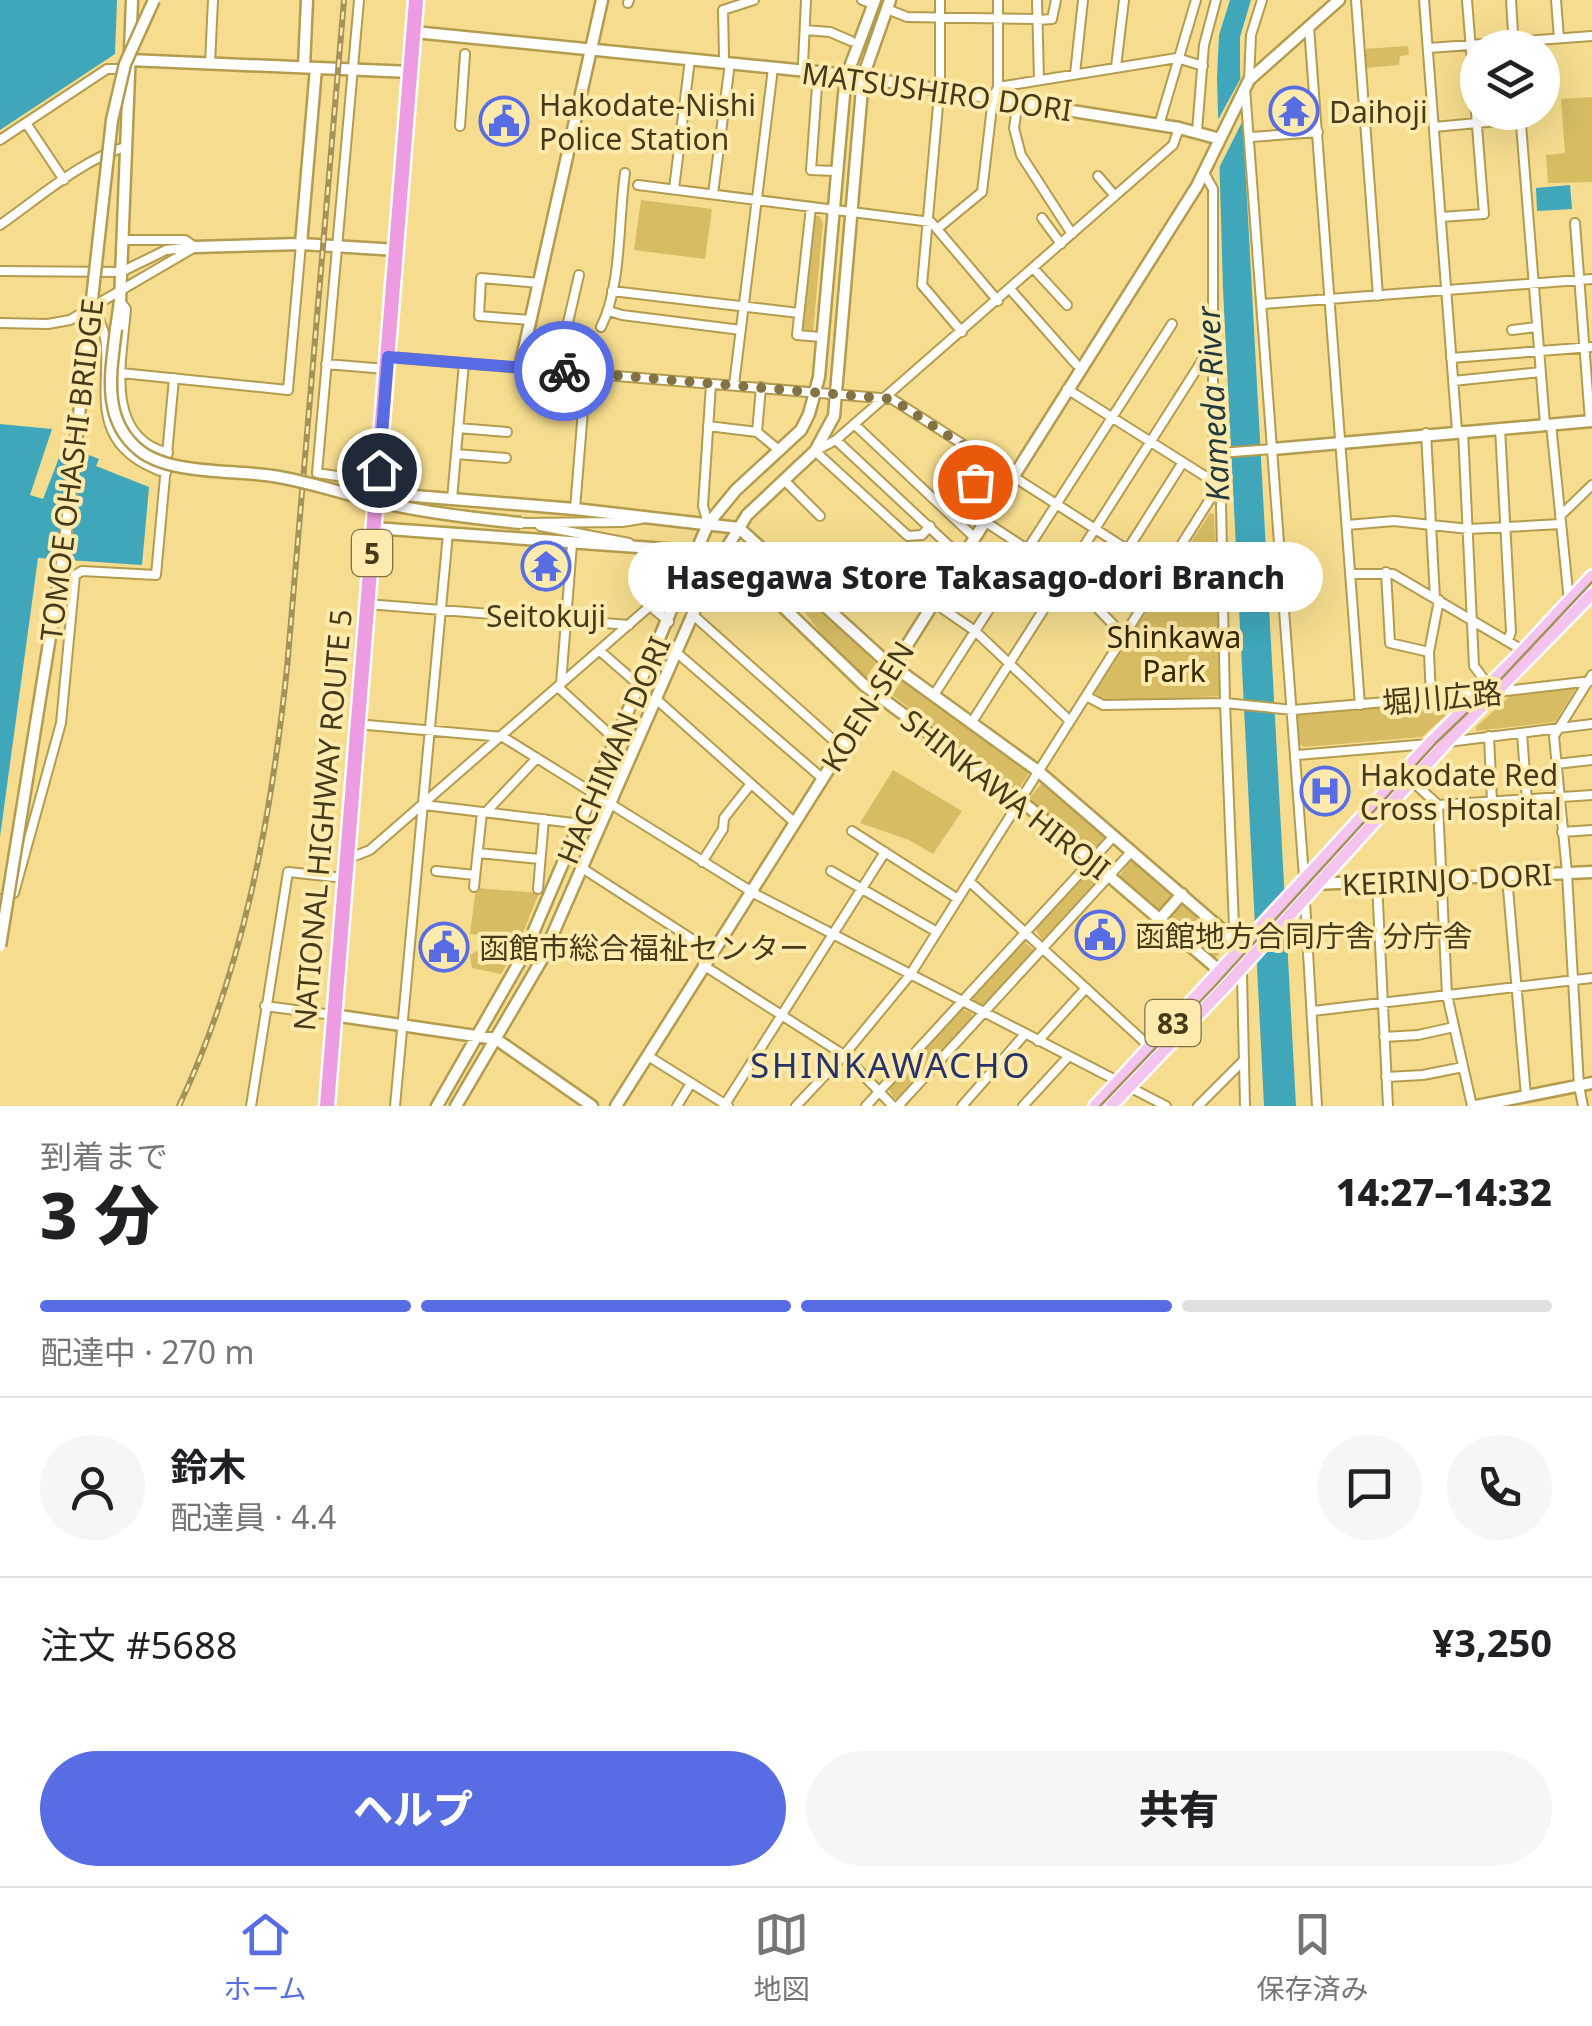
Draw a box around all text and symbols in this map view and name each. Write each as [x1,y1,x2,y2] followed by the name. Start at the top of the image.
[1460,30,1560,130] map controls
[1460,30,1560,130] button: layers
[799,52,1075,130] street label: MATSUSHIRO DORI
[539,84,756,159] place label: Hakodate-Nishi Police Station
[1268,85,1320,137] temple icon: Daihoji
[1329,91,1428,132] place label: Daihoji
[478,95,530,147] public building icon: Hakodate-Nishi Police Station
[30,296,112,644] street label: TOMOE OHASHI BRIDGE
[1185,304,1239,503] water label: Kameda River
[514,321,614,421] courier
[537,344,592,399] icon: bike
[337,428,422,513] pin
[933,440,1018,525] pin
[352,443,407,498] icon: home
[948,455,1003,510] icon: bag
[352,530,392,576] road number: 5
[520,540,572,592] temple icon: Seitokuji
[628,542,1322,612] callout: Hasegawa Store Takasago-dori Branch
[666,555,1285,598] text: Hasegawa Store Takasago-dori Branch
[486,595,606,636] place label: Seitokuji
[283,607,361,1033] street label: NATIONAL HIGHWAY ROUTE 5
[1107,616,1241,691] park label: Shinkawa Park
[547,630,679,870] street label: HACHIMAN DORI
[811,633,923,779] street label: KOEN-SEN
[1380,671,1504,723] street label: 堀川広路
[893,699,1119,889] street label: SHINKAWA HIROJI
[1360,754,1562,829] place label: Hakodate Red Cross Hospital
[1299,765,1351,817] hospital icon: Hakodate Red Cross Hospital
[1341,853,1553,905] street label: KEIRINJO DORI
[1074,909,1126,961] public building icon: 函館地方合同庁舎 分庁舎
[1135,915,1473,956] place label: 函館地方合同庁舎 分庁舎
[418,921,470,973] public building icon: 函館市総合福祉センター
[479,927,809,968] place label: 函館市総合福祉センター
[1146,1000,1200,1046] road number: 83
[750,1041,1032,1088] district label: SHINKAWACHO
[40,1134,168,1177] text: 到着まで
[1336,1165,1552,1217] text: 14:27–14:32
[40,1170,159,1258] text: 3 分
[40,1330,254,1373] text: 配達中 · 270 m
[40,1435,145,1540] button: person
[1317,1435,1422,1540] button: chat
[1447,1435,1552,1540] button: phone
[170,1440,246,1492] text: 鈴木
[170,1495,336,1538] text: 配達員 · 4.4
[1432,1616,1552,1668] text: ¥3,250
[40,1618,237,1670] text: 注文 #5688
[40,1751,786,1866] button: ヘルプ
[806,1751,1552,1866] button: 共有
[223,1907,307,2007] tab: ホーム
[754,1907,810,2007] tab: 地図
[1256,1907,1369,2007] tab: 保存済み

